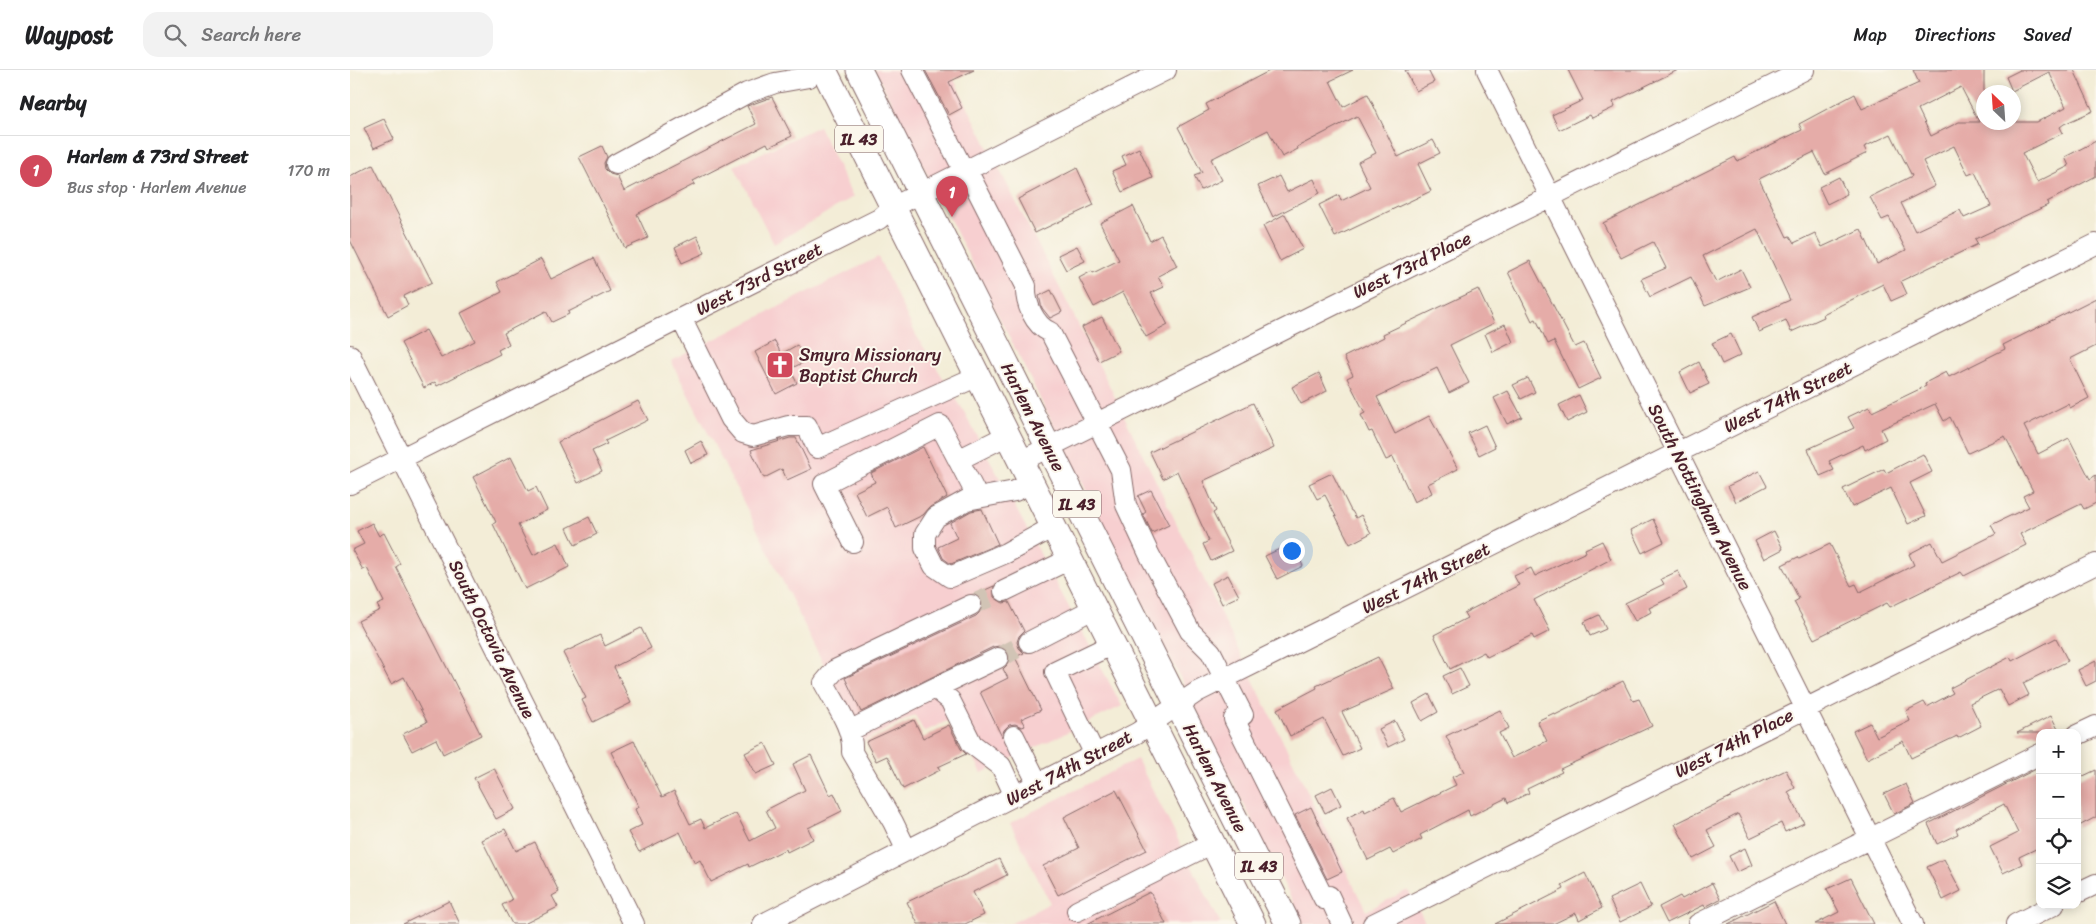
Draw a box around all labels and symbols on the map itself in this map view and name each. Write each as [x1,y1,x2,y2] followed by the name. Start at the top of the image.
[1976,85,2021,130] north arrow
[835,126,883,152] road number: IL 43
[936,176,968,217] pin: 1
[1347,222,1477,308] street label: West 73rd Place
[690,233,828,325] street label: West 73rd Street
[799,339,942,392] place label: Smyra Missionary Baptist Church
[765,350,795,380] church icon: Smyra Missionary Baptist Church
[1718,352,1858,442] street label: West 74th Street
[992,356,1074,478] street label: Harlem Avenue
[1639,398,1761,596] street label: South Nottingham Avenue
[1053,490,1101,518] road number: IL 43
[1356,533,1496,623] street label: West 74th Street
[1279,538,1305,564] your location
[439,554,545,725] street label: South Octavia Avenue
[1669,699,1799,787] street label: West 74th Place
[1174,717,1256,839] street label: Harlem Avenue
[1000,721,1138,815] street label: West 74th Street
[1235,852,1283,879] road number: IL 43

